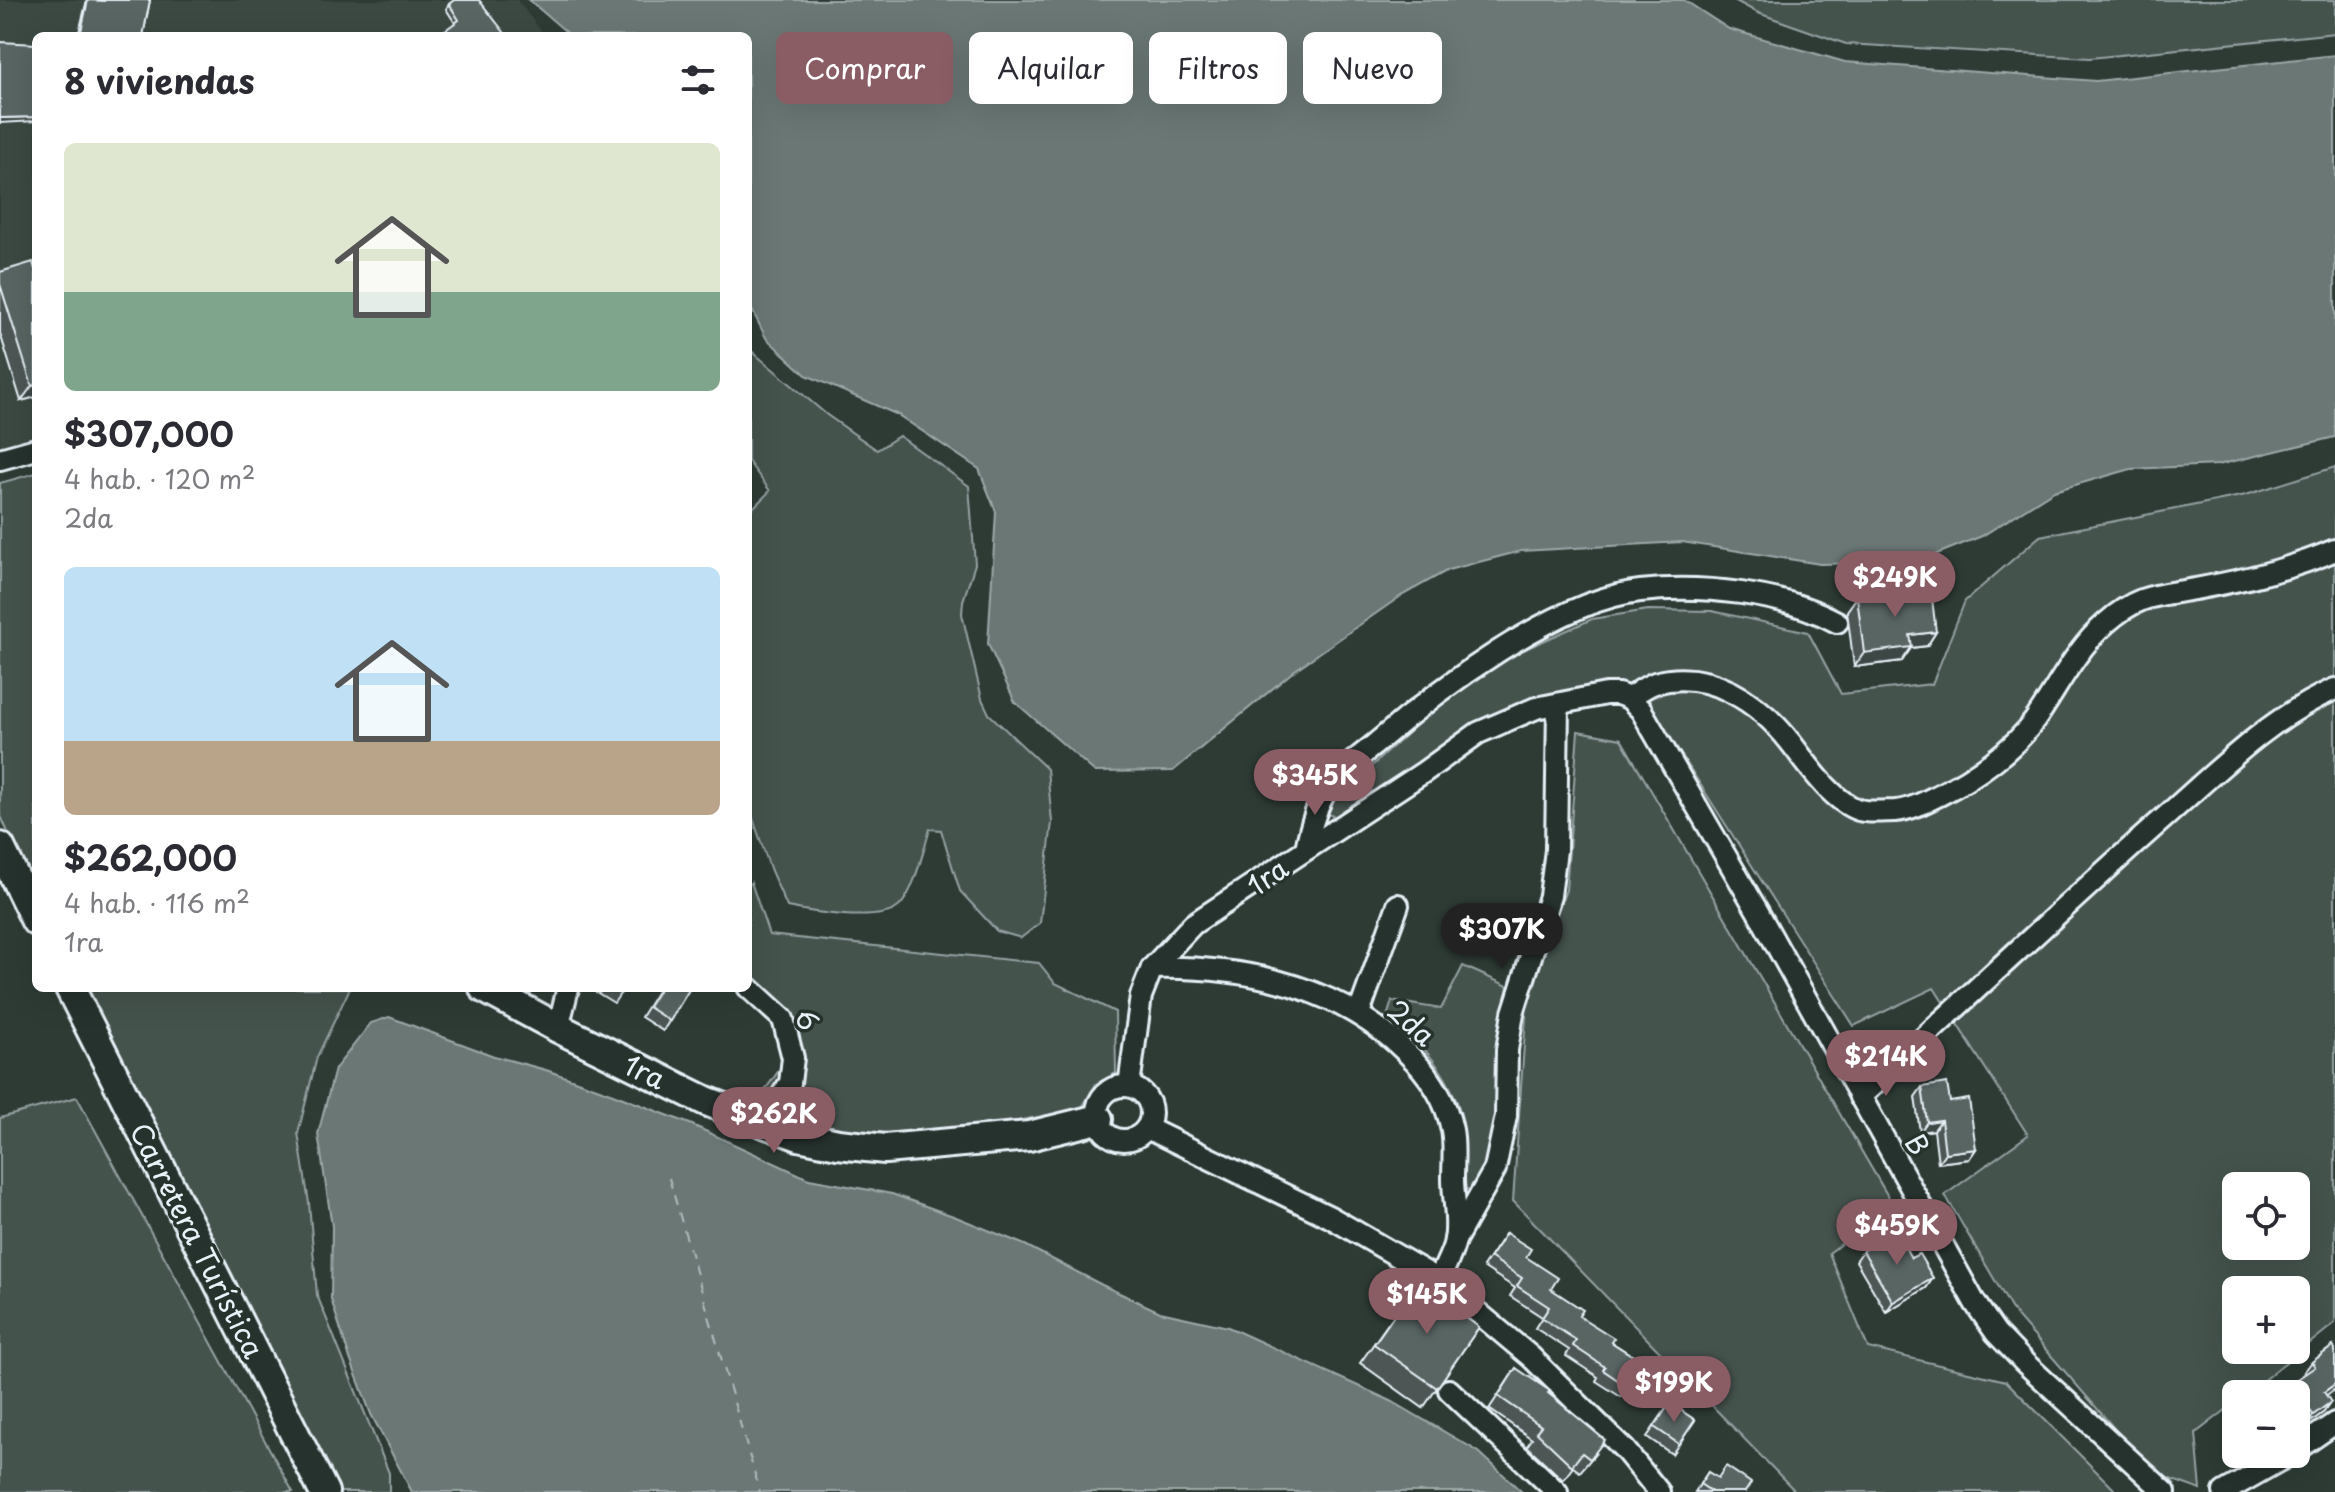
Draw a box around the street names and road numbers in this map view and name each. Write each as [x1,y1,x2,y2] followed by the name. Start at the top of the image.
[1237,846,1297,906] street label: 1ra
[1378,988,1447,1056] street label: 2da
[784,1001,832,1037] street label: 6
[617,1042,674,1100] street label: 1ra
[120,1115,276,1366] street label: Carretera Turística
[1895,1125,1941,1163] street label: B

